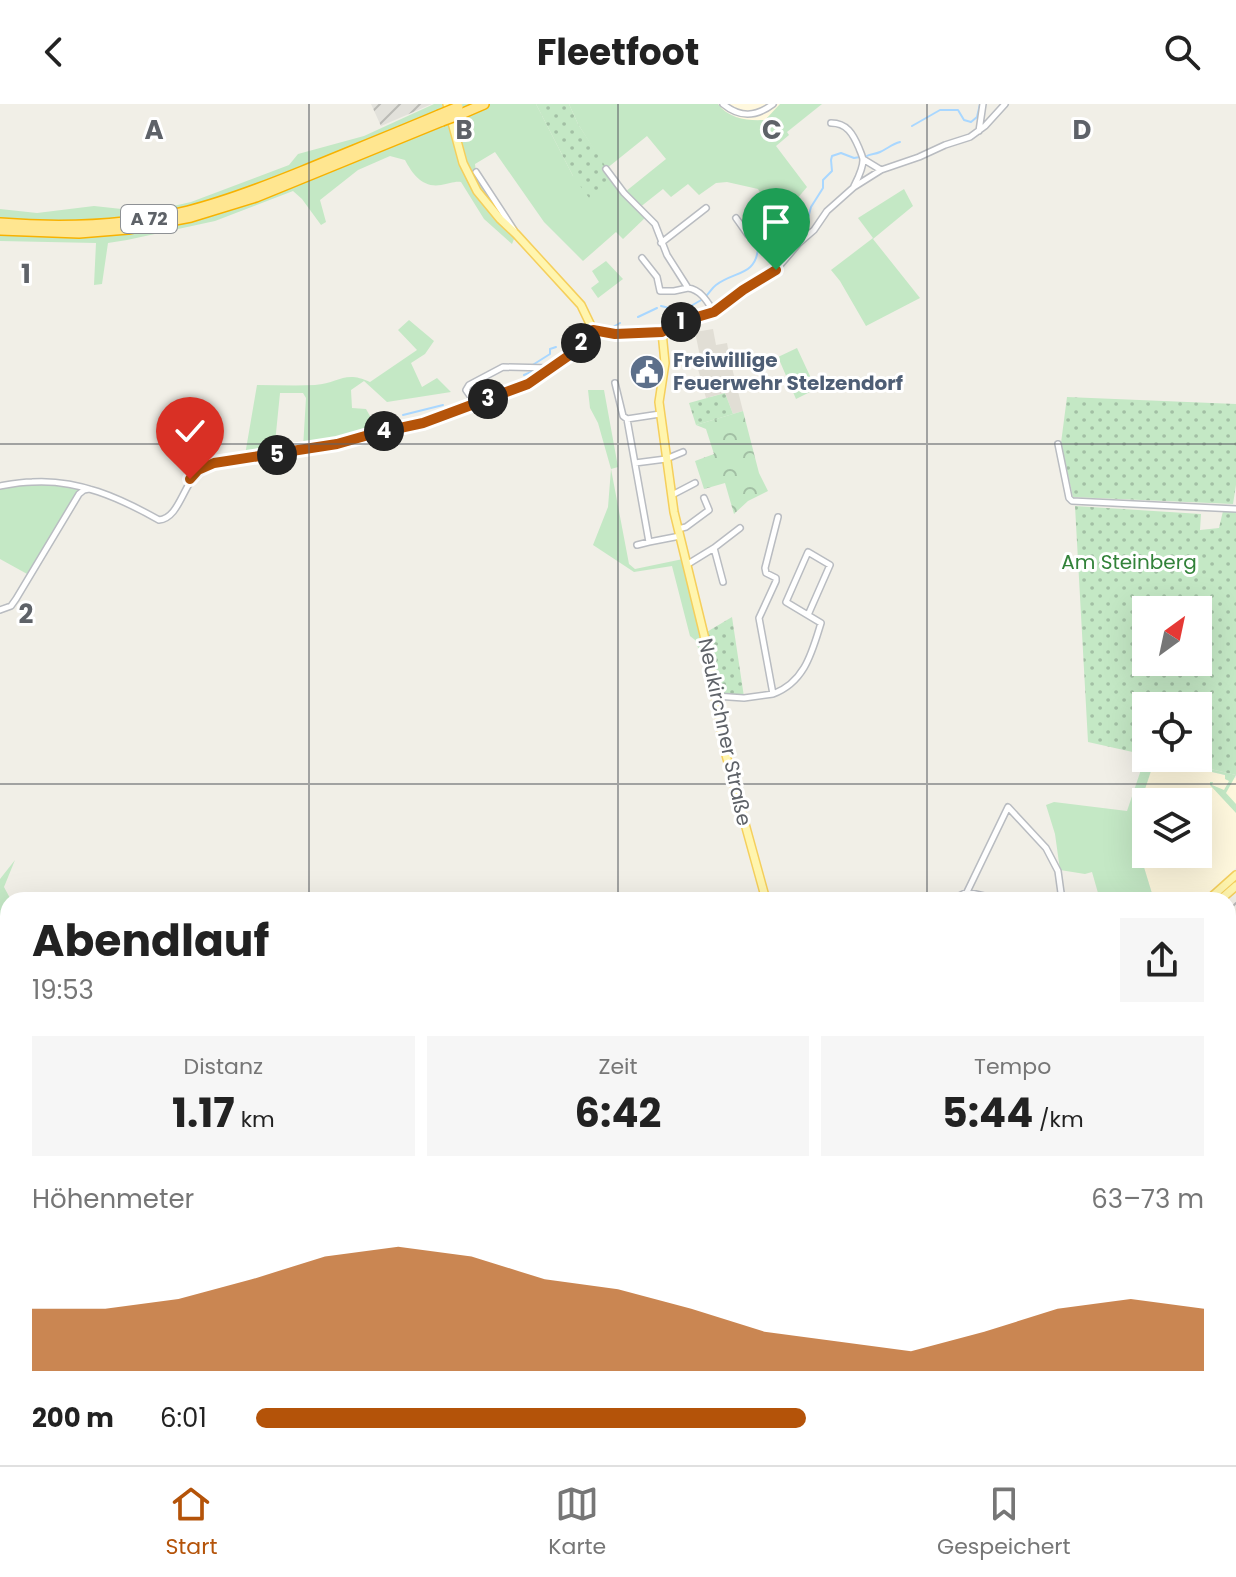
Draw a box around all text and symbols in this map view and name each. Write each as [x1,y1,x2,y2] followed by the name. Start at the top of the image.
[537,27,699,78] text: Fleetfoot
[32,30,76,74] icon: back
[1160,30,1204,74] icon: search
[144,112,164,148] text: A
[455,112,473,148] text: B
[762,112,782,148] text: C
[1073,112,1092,148] text: D
[742,188,810,270] pin
[754,200,798,244] icon: arrive
[121,205,177,233] road number: A 72
[21,256,31,292] text: 1
[661,302,701,342] pin: 1
[677,306,685,337] text: 1
[561,323,601,363] pin: 2
[575,327,587,358] text: 2
[673,346,903,397] place label: Freiwillige Feuerwehr Stelzendorf
[628,353,666,391] public building icon: Freiwillige Feuerwehr Stelzendorf
[468,379,508,419] pin: 3
[481,383,495,414] text: 3
[156,397,224,479] pin
[168,409,212,453] icon: check
[364,411,404,451] pin: 4
[377,415,391,446] text: 4
[257,435,297,475] pin: 5
[270,439,284,470] text: 5
[1061,548,1197,576] park label: Am Steinberg
[19,596,34,632] text: 2
[1132,596,1212,676] north arrow
[1132,596,1212,868] map controls
[691,636,759,828] street label: Neukirchner Straße
[1132,692,1212,772] button: locate
[1132,788,1212,868] button: layers
[32,910,269,971] text: Abendlauf
[1120,918,1204,1002] button: share
[32,972,94,1008] text: 19:53
[184,1051,263,1082] text: Distanz
[599,1051,637,1082] text: Zeit
[974,1051,1051,1082] text: Tempo
[172,1085,235,1141] text: 1.17
[575,1085,661,1141] text: 6:42
[942,1085,1033,1141] text: 5:44
[235,1104,275,1135] text: km
[1033,1104,1084,1135] text: /km
[32,1181,194,1217] text: Höhenmeter
[1091,1181,1204,1217] text: 63–73 m
[32,1400,114,1436] text: 200 m
[160,1400,207,1436] text: 6:01
[165,1482,217,1563] tab: Start
[548,1482,606,1563] tab: Karte
[937,1482,1071,1563] tab: Gespeichert

